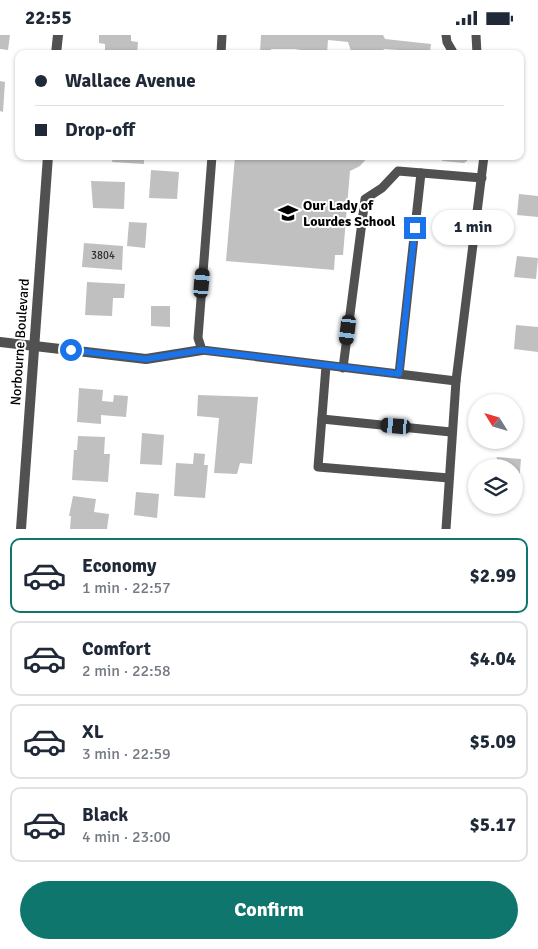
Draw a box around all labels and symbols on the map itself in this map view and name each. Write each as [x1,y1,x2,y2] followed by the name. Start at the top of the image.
[303,197,396,230] place label: Our Lady of Lourdes School
[277,202,299,224] school or university icon: Our Lady of Lourdes School
[432,211,515,245] callout: 1 min
[404,217,426,239] route end
[91,249,115,262] house number: 3804
[193,267,210,299] car
[7,278,33,406] street label: Norbourne Boulevard
[338,314,357,346] car
[60,339,82,361] route start
[468,394,522,449] north arrow
[380,417,411,435] car

